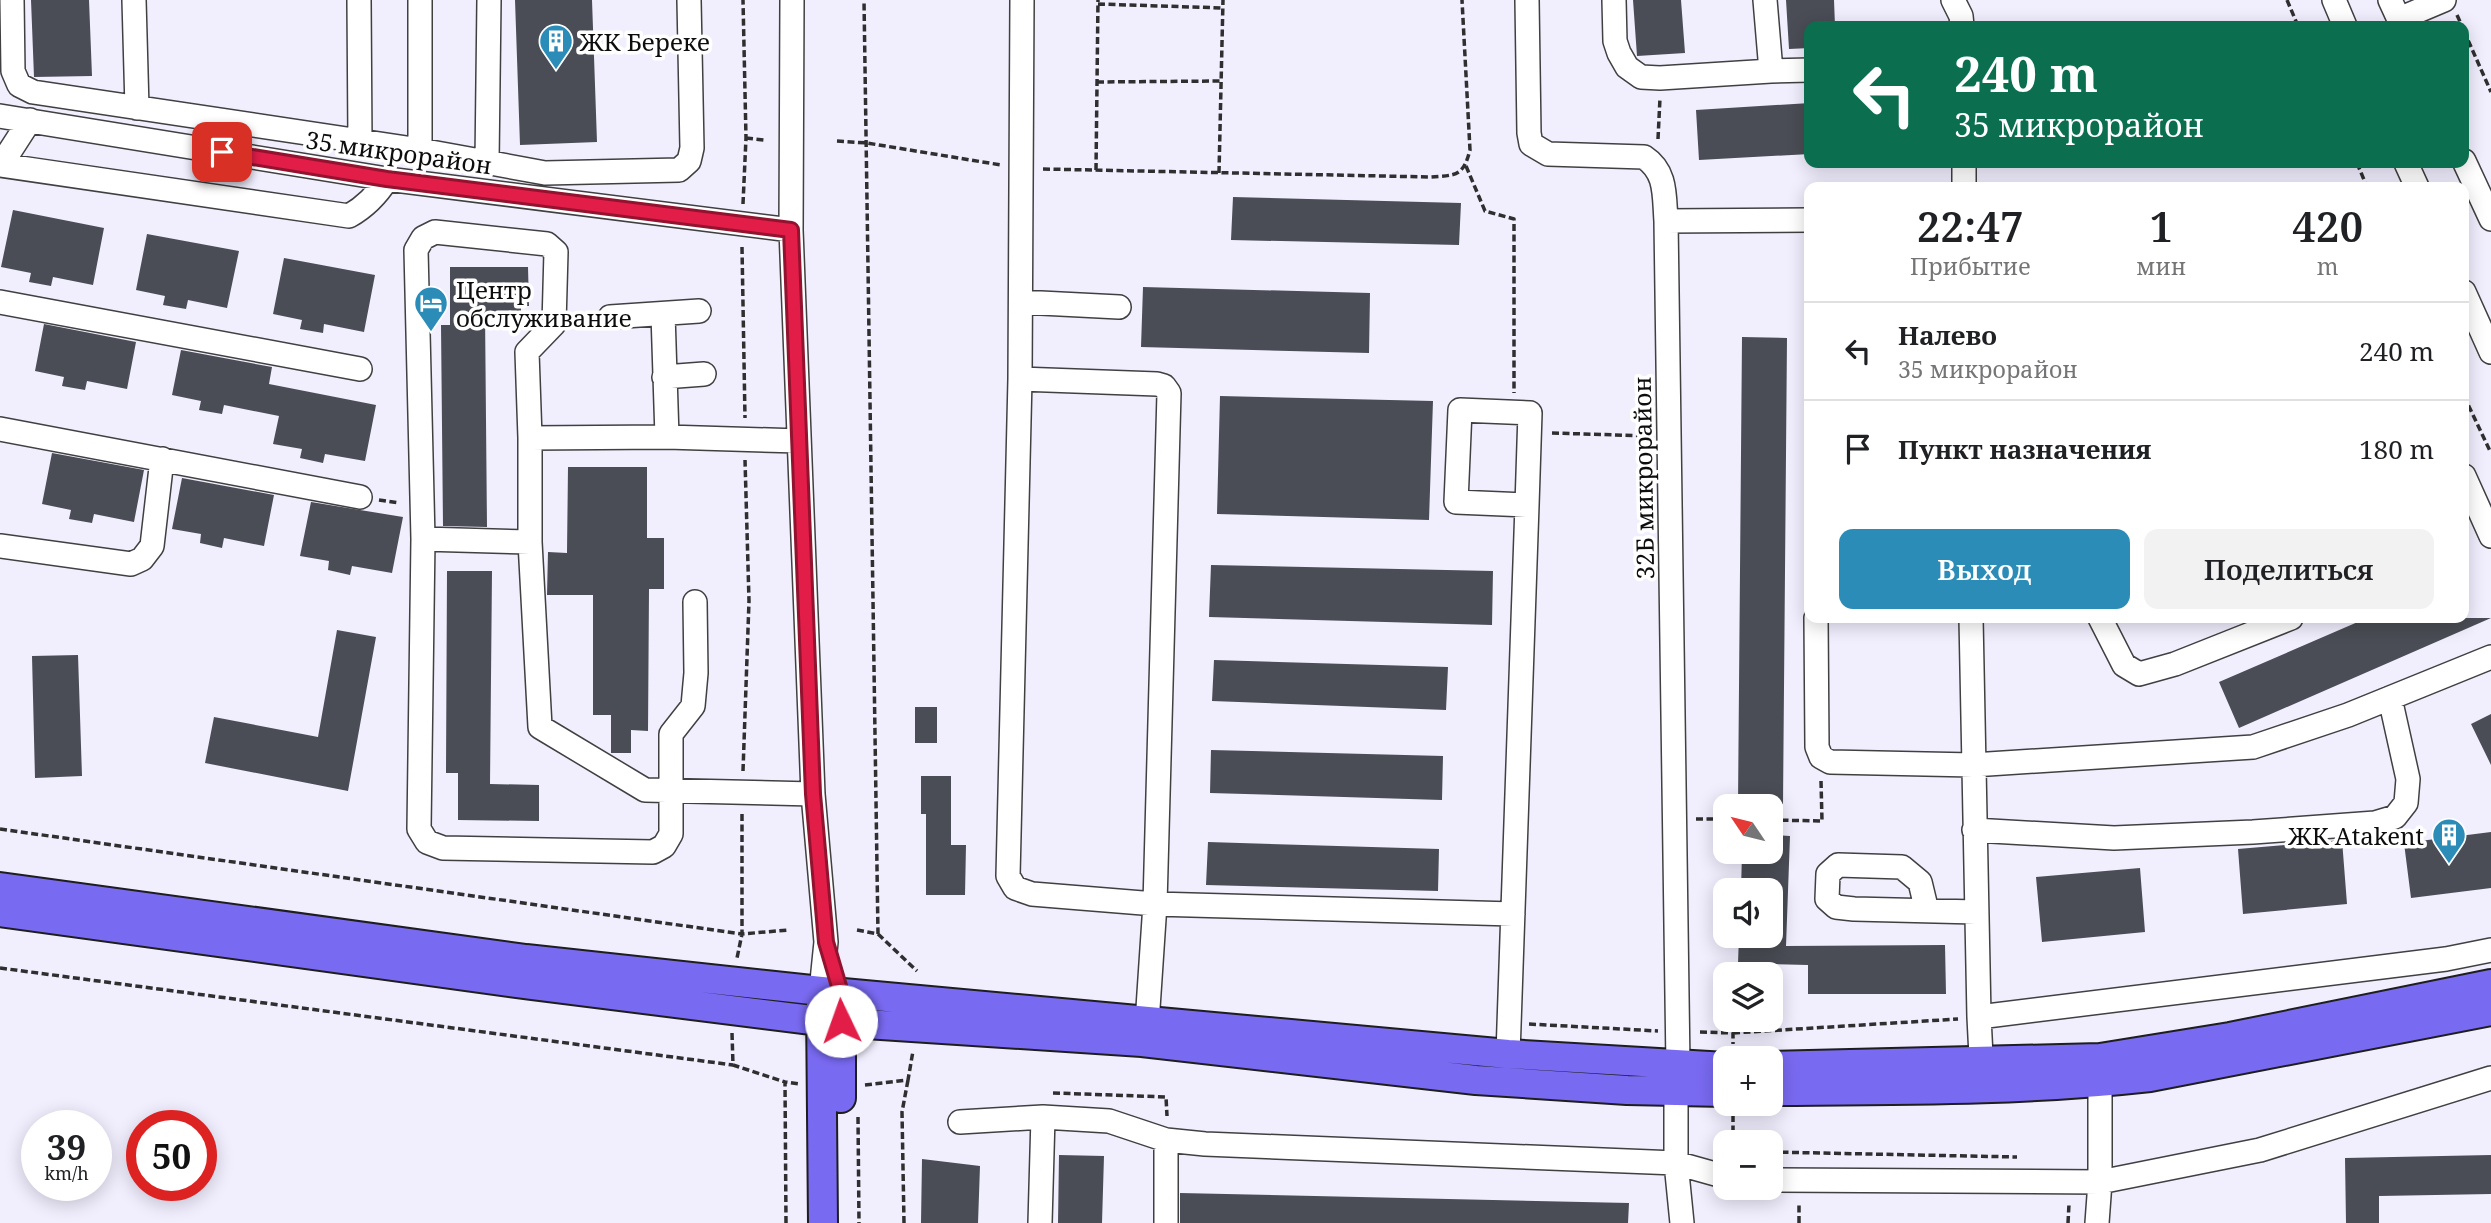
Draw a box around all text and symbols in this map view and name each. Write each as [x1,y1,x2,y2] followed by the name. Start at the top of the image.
[537,22,575,71] building icon: ЖК Береке
[579,25,710,58] place label: ЖК Береке
[1954,40,2098,106] text: 240 m
[1839,49,1930,140] icon: left
[1954,103,2204,146] text: 35 микрорайон
[192,122,252,182] pin
[304,123,494,181] street label: 35 микрорайон
[203,133,241,171] icon: arrive
[1917,197,2024,254] text: 22:47
[2149,197,2173,254] text: 1
[2292,197,2363,254] text: 420
[1910,250,2030,282] text: Прибытие
[2136,250,2186,282] text: мин
[2317,250,2338,282] text: m
[456,273,632,334] place label: Центр обслуживание
[412,284,450,333] hotel icon: Центр обслуживание
[1898,317,1997,353] text: Налево
[1839,332,1877,370] icon: left
[2359,333,2434,369] text: 240 m
[1898,353,2078,385] text: 35 микрорайон
[1625,376,1661,580] street label: 32Б микрорайон
[1839,430,1877,468] icon: arrive
[1898,431,2151,467] text: Пункт назначения
[2359,431,2434,467] text: 180 m
[1839,529,2130,609] button: Выход
[2144,529,2434,609] button: Поделиться
[1713,794,1783,864] north arrow
[1713,794,1783,1200] map controls
[2430,816,2468,865] building icon: ЖК Atakent
[2287,819,2424,852] place label: ЖК Atakent
[1713,878,1783,948] button: sound
[1713,962,1783,1032] button: layers
[804,984,878,1058] position arrow
[1713,1046,1783,1116] button: +
[126,1110,217,1201] speed limit sign: 50
[47,1123,86,1170] text: 39
[1713,1130,1783,1200] button: −
[44,1161,89,1185] text: km/h

